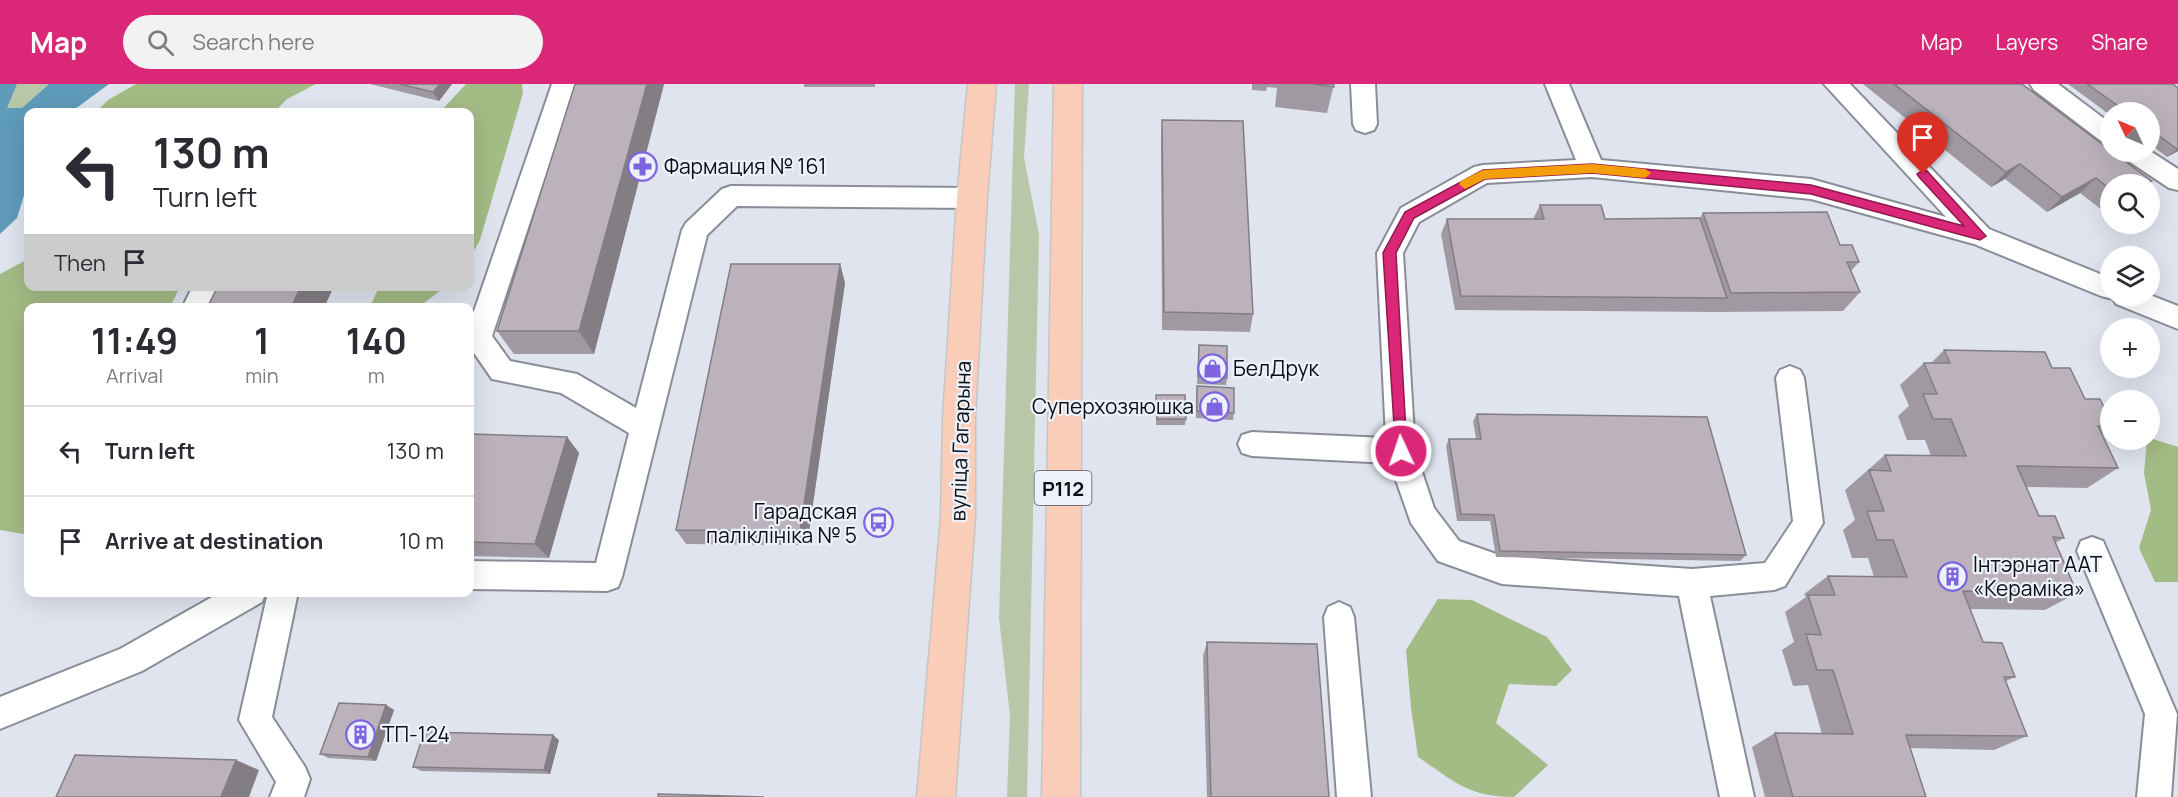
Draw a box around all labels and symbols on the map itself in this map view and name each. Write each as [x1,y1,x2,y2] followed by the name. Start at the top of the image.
[2100,102,2160,162] north arrow
[1897,112,1948,174] pin
[627,150,659,182] pharmacy icon: Фармация № 161
[664,152,826,180] place label: Фармация № 161
[1196,352,1228,384] shop icon: БелДрук
[1233,354,1320,382] place label: БелДрук
[943,360,977,522] street label: вуліца Гагарына
[1199,390,1231,422] shop icon: Суперхозяюшка
[1032,392,1194,420] place label: Суперхозяюшка
[1369,419,1433,483] position arrow
[1034,471,1092,505] road number: Р112
[706,497,857,549] place label: Гарадская паліклініка № 5
[862,507,894,539] bus stop icon: Гарадская паліклініка № 5
[1973,550,2103,602] place label: Інтэрнат ААТ «Кераміка»
[1936,560,1968,592] building icon: Інтэрнат ААТ «Кераміка»
[345,718,377,750] building icon: ТП-124
[382,720,450,748] place label: ТП-124

